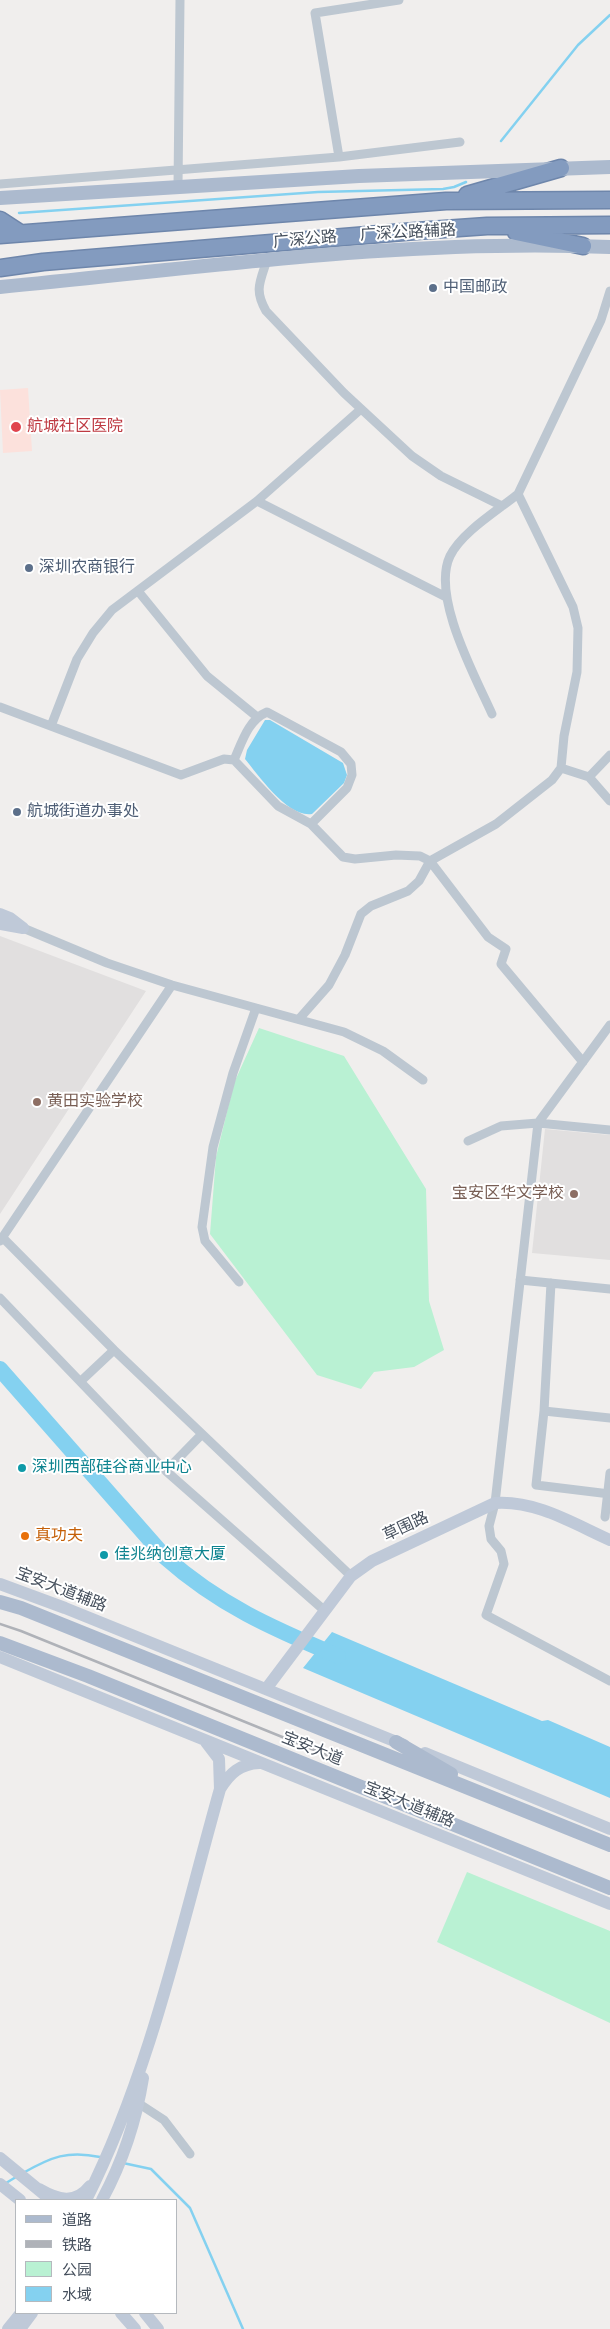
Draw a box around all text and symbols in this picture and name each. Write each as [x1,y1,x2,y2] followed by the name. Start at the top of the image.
[360,221,456,245] street label: 广深公路辅路
[272,228,338,252] street label: 广深公路
[443,278,507,298] place label: 中国邮政
[427,282,439,294] marker: 中国邮政
[27,417,123,437] place label: 航城社区医院
[9,420,23,434] marker: 航城社区医院
[39,558,135,578] place label: 深圳农商银行
[23,562,35,574] marker: 深圳农商银行
[27,802,139,822] place label: 航城街道办事处
[11,806,23,818] marker: 航城街道办事处
[47,1092,143,1112] place label: 黄田实验学校
[31,1096,43,1108] marker: 黄田实验学校
[452,1184,564,1204] place label: 宝安区华文学校
[568,1188,580,1200] marker: 宝安区华文学校
[32,1458,192,1478] place label: 深圳西部硅谷商业中心
[16,1462,28,1474] marker: 深圳西部硅谷商业中心
[380,1508,432,1546] street label: 草围路
[35,1526,83,1546] place label: 真功夫
[19,1530,31,1542] marker: 真功夫
[114,1545,226,1565] place label: 佳兆纳创意大厦
[98,1549,110,1561] marker: 佳兆纳创意大厦
[13,1564,109,1616] street label: 宝安大道辅路
[279,1728,345,1770] street label: 宝安大道
[361,1778,457,1832] street label: 宝安大道辅路
[15,2199,178,2314] legend
[62,2211,92,2229] text: 道路
[62,2236,92,2254] text: 铁路
[62,2261,92,2279] text: 公园
[62,2286,92,2304] text: 水域

